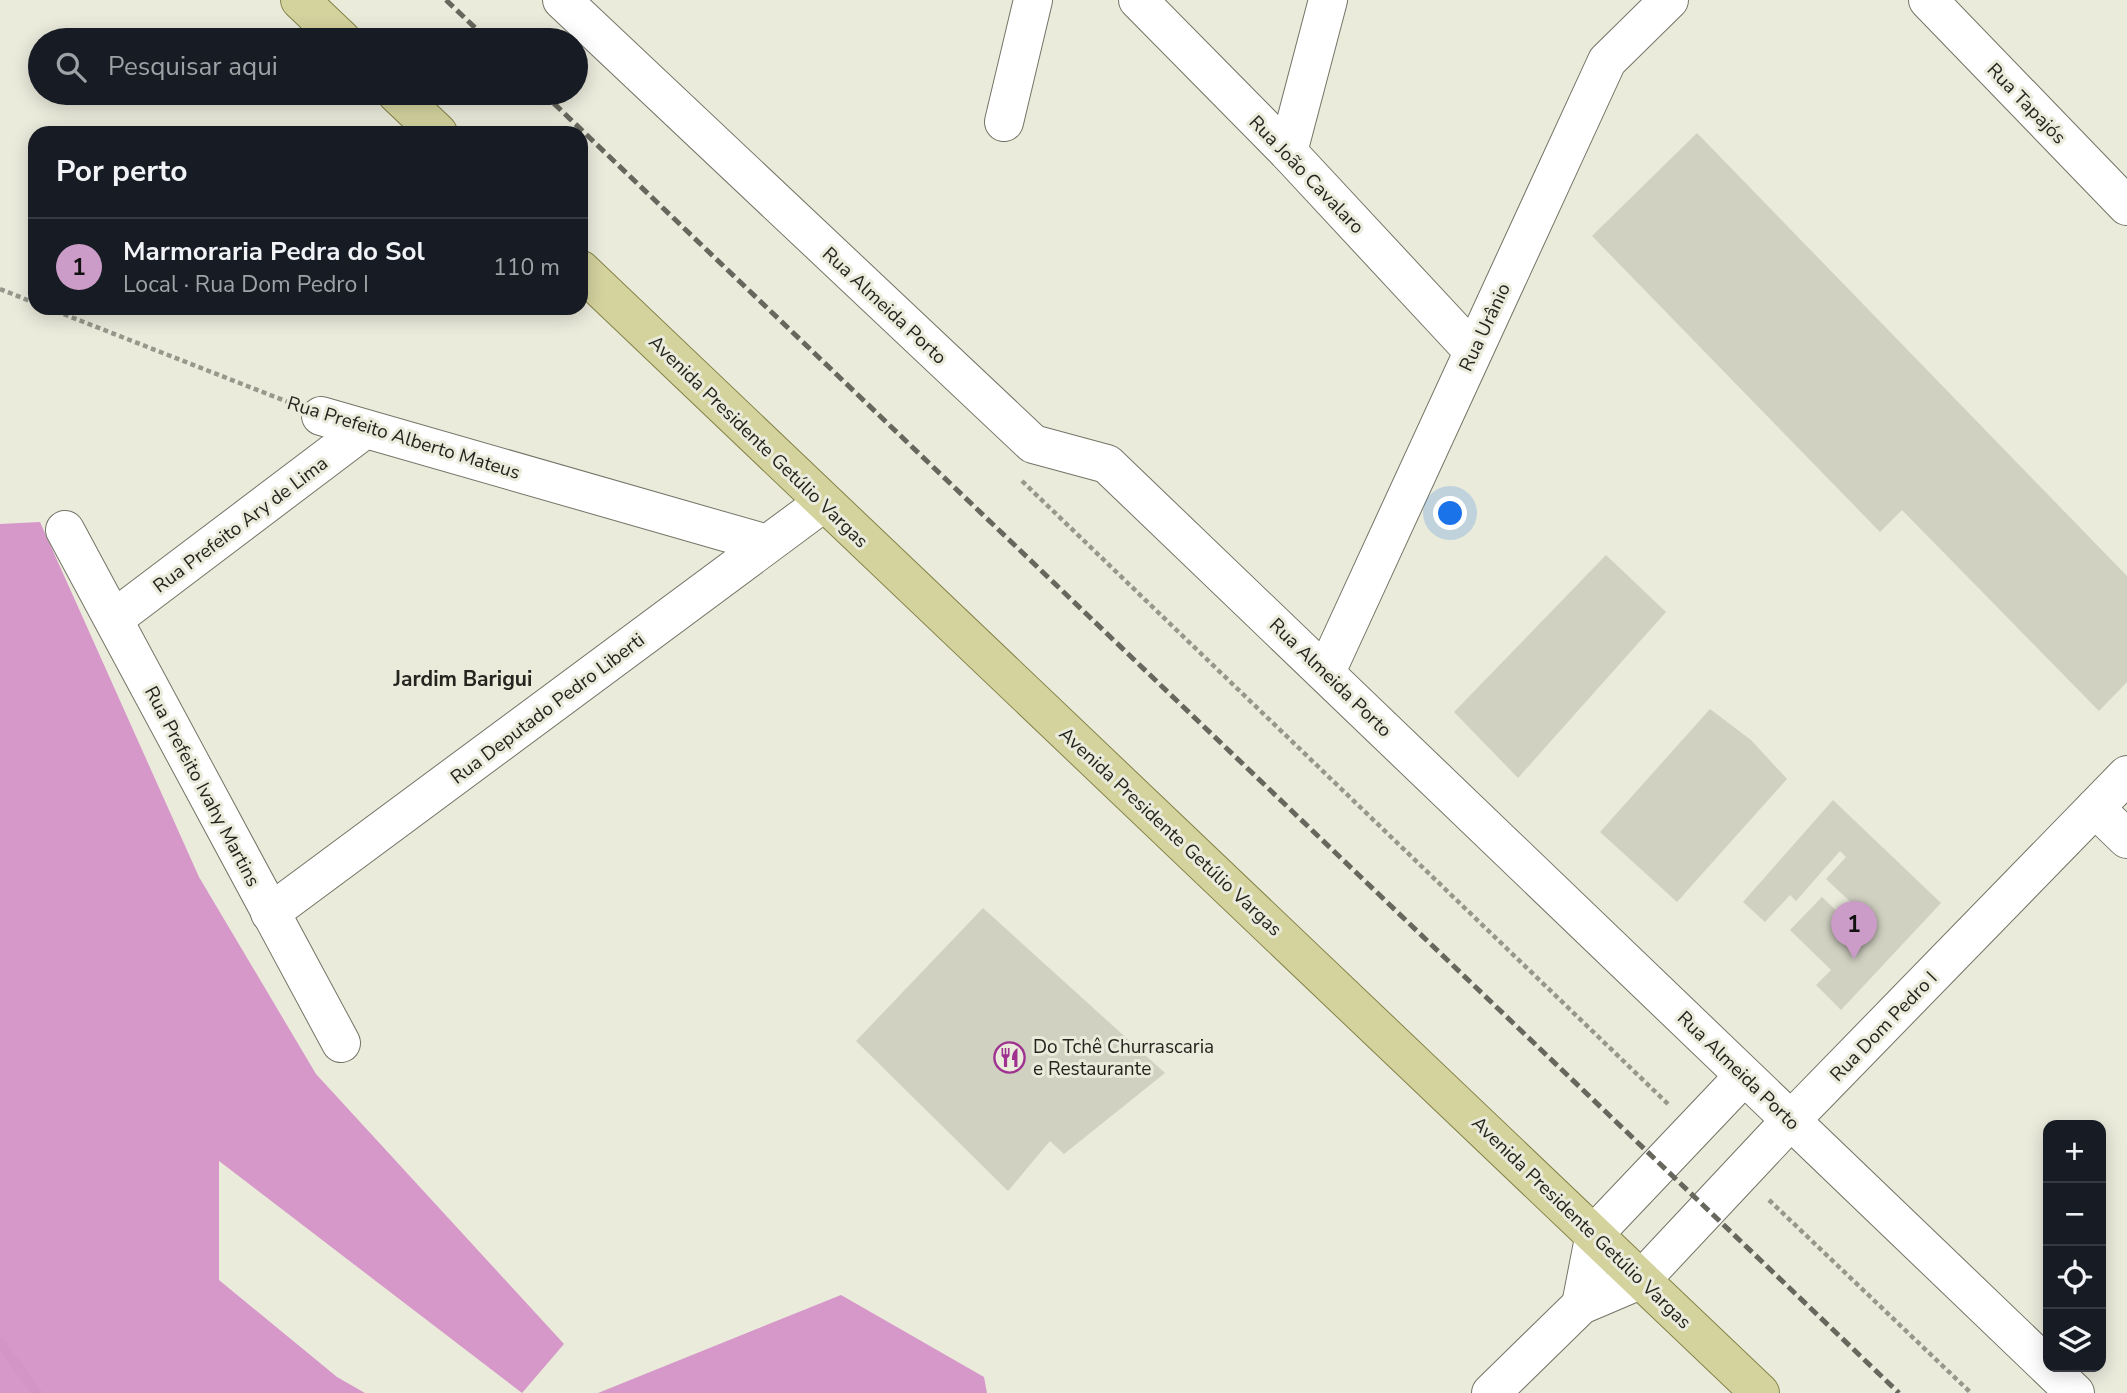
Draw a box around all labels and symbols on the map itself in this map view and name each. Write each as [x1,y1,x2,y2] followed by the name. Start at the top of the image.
[1981,57,2072,150] street label: Rua Tapajós
[1243,110,1370,240] street label: Rua João Cavalaro
[817,241,952,370] street label: Rua Almeida Porto
[1453,279,1517,376] street label: Rua Urânio
[643,330,874,554] street label: Avenida Presidente Getúlio Vargas
[284,390,523,486] street label: Rua Prefeito Alberto Mateus
[148,450,333,599] street label: Rua Prefeito Ary de Lima
[1433,496,1467,530] your location
[1263,612,1397,743] street label: Rua Almeida Porto
[445,627,650,790] street label: Rua Deputado Pedro Liberti
[393,665,532,693] district label: Jardim Barigui
[138,681,266,891] street label: Rua Prefeito Ivahy Martins
[1053,721,1287,942] street label: Avenida Presidente Getúlio Vargas
[1831,901,1877,959] pin: 1
[1824,966,1943,1087] street label: Rua Dom Pedro I
[1671,1005,1805,1136] street label: Rua Almeida Porto
[1033,1034,1214,1082] place label: Do Tchê Churrascaria e Restaurante
[993,1040,1027,1074] restaurant icon: Do Tchê Churrascaria e Restaurante
[1466,1111,1697,1335] street label: Avenida Presidente Getúlio Vargas

